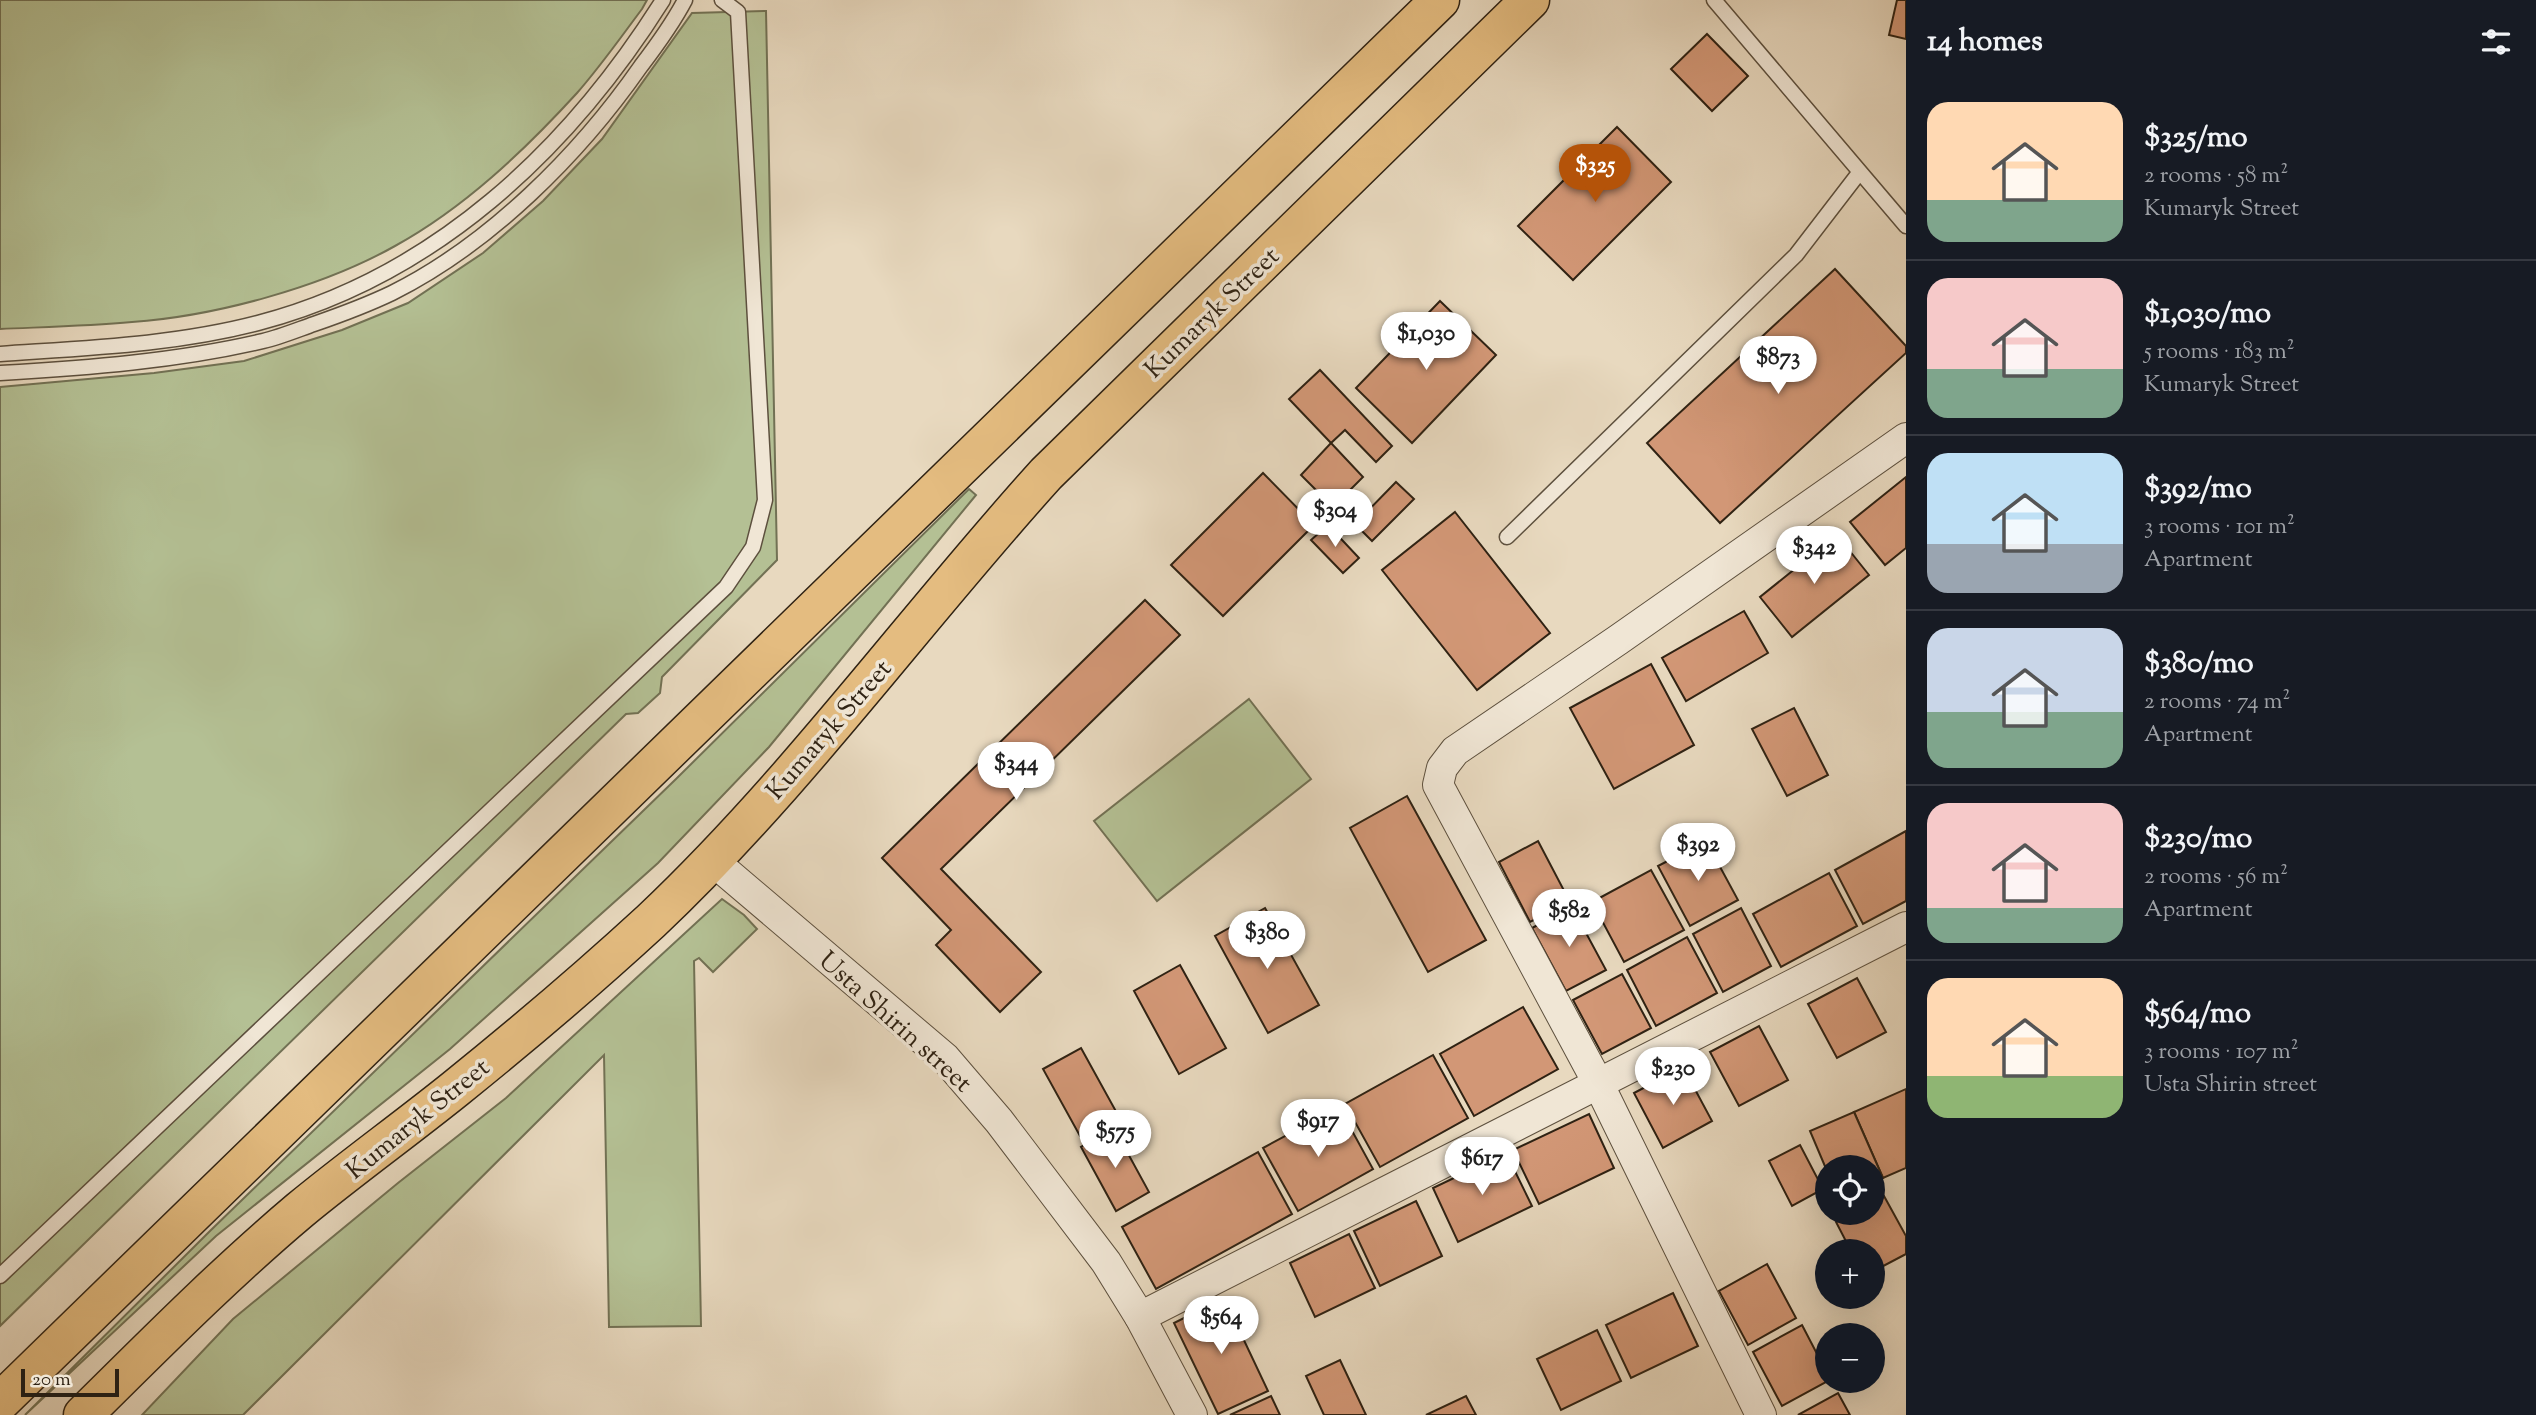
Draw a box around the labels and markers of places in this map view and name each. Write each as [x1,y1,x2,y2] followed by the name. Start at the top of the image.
[1554,144,1636,204] pin: $325
[1369,312,1483,372] pin: $1,030
[1737,336,1819,396] pin: $873
[1294,490,1376,549] pin: $304
[1773,526,1855,586] pin: $342
[975,742,1057,802] pin: $344
[1657,824,1739,883] pin: $392
[1528,890,1610,949] pin: $582
[1226,912,1308,971] pin: $380
[1632,1048,1714,1107] pin: $230
[1277,1100,1359,1159] pin: $917
[1074,1110,1156,1170] pin: $575
[1441,1138,1523,1197] pin: $617
[1180,1296,1262,1356] pin: $564

